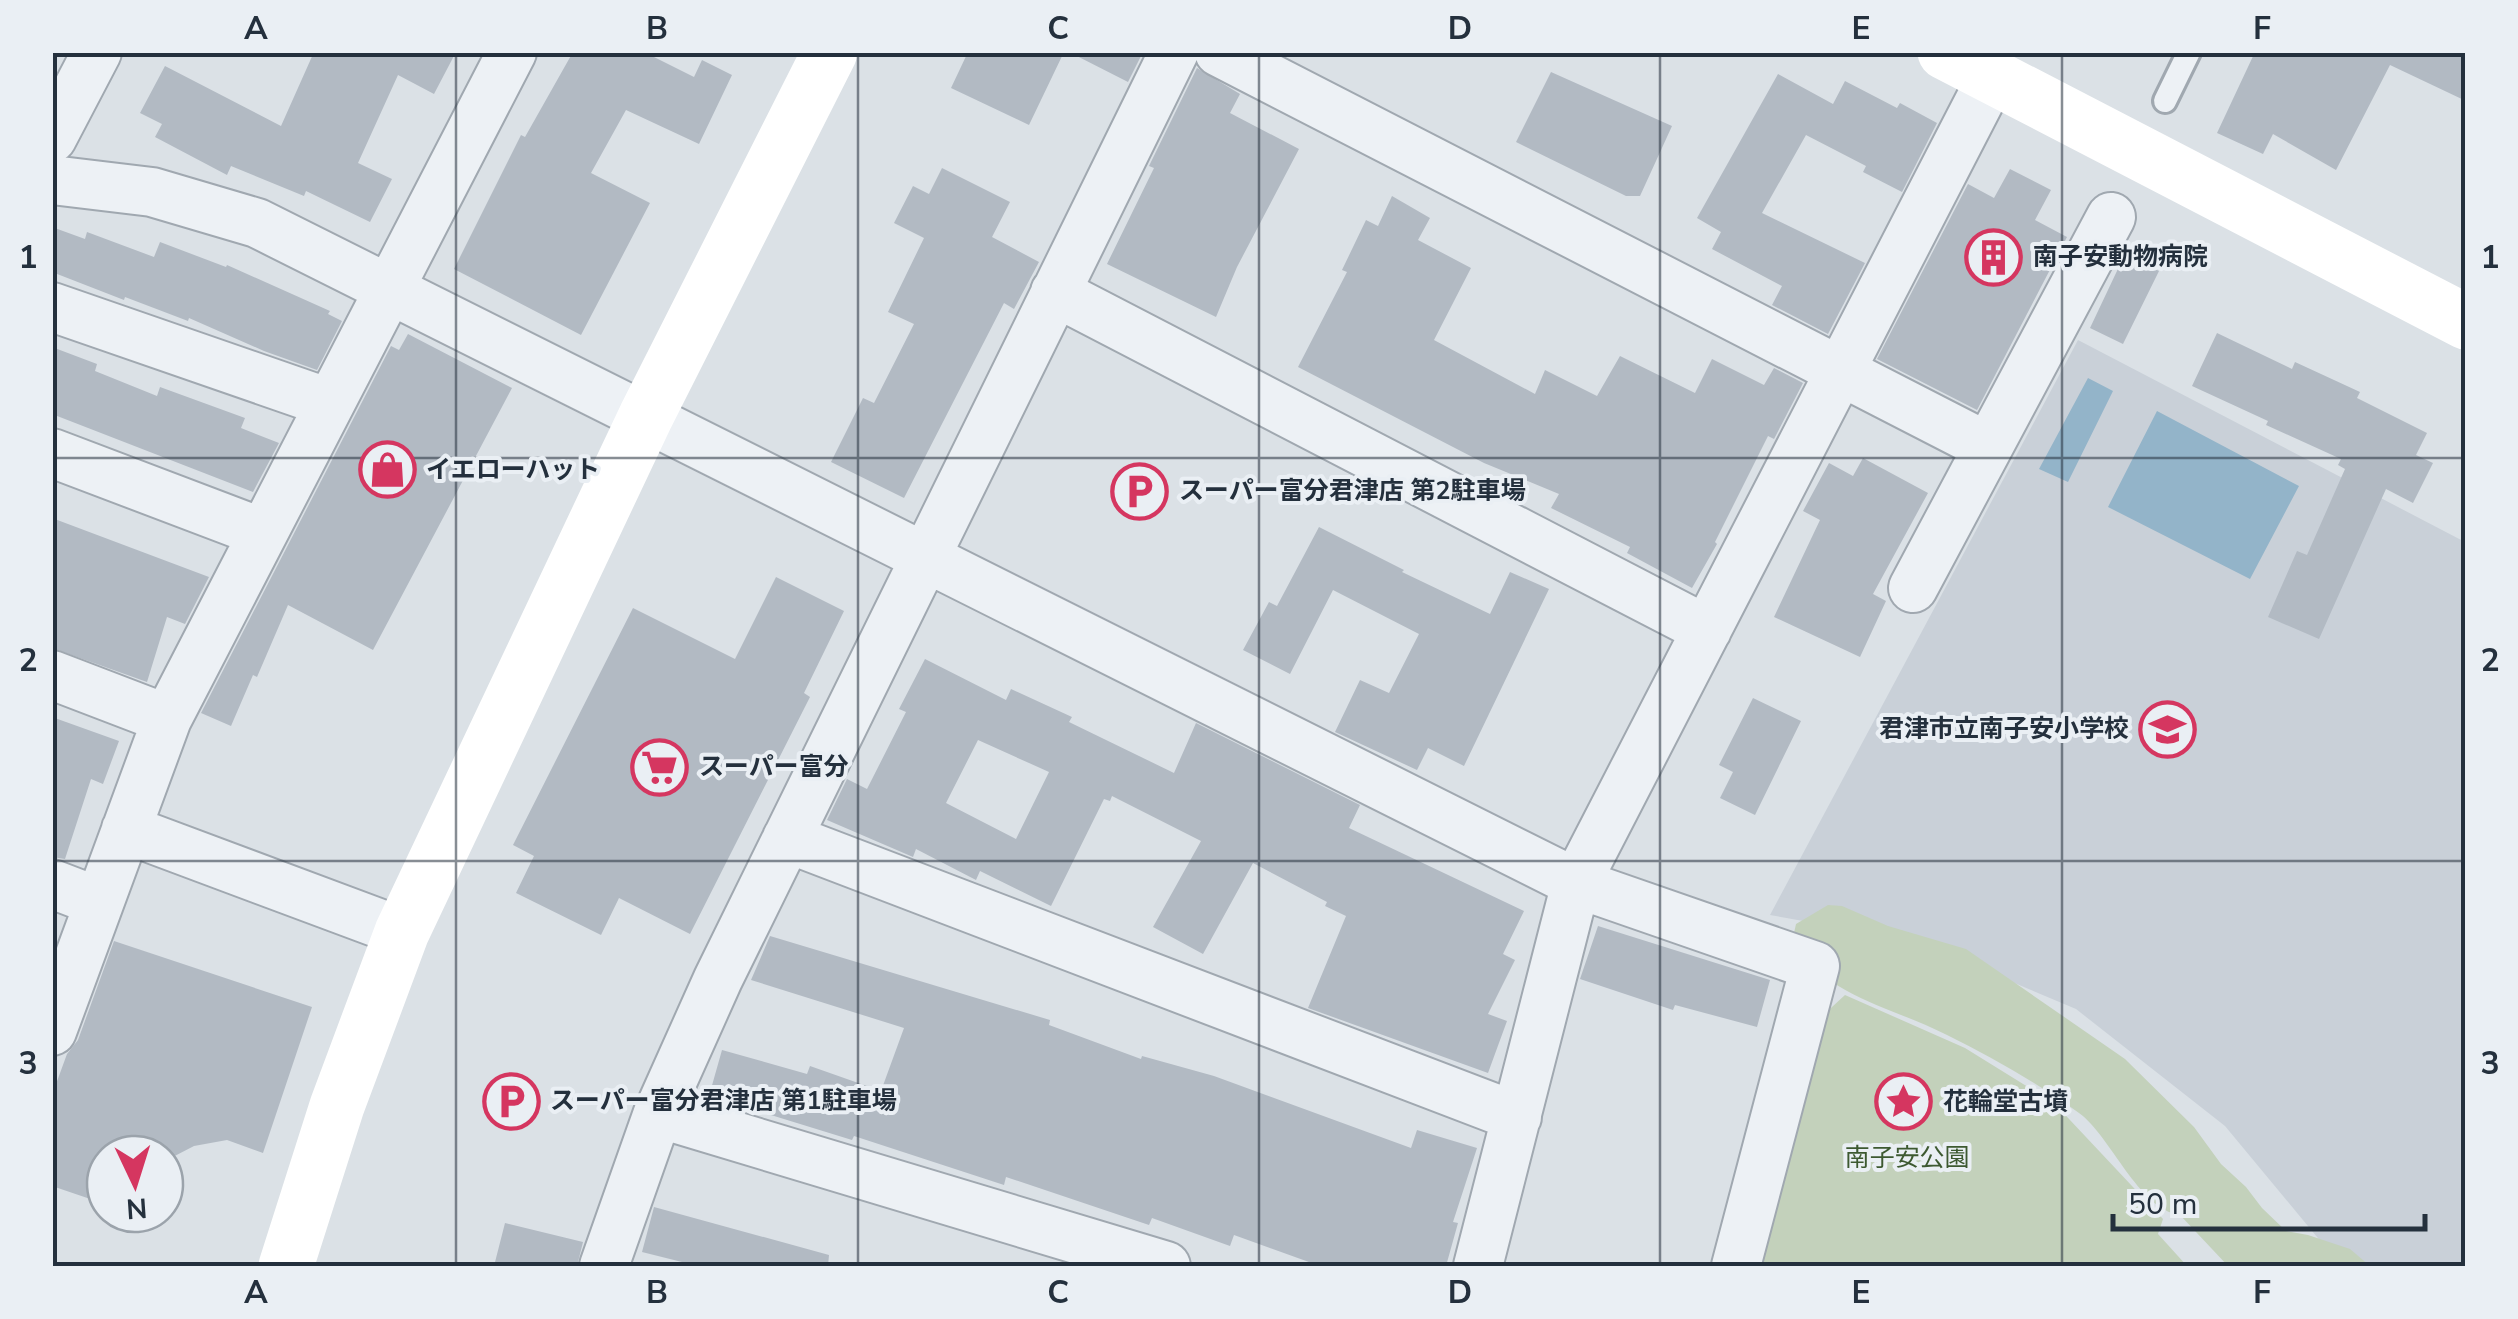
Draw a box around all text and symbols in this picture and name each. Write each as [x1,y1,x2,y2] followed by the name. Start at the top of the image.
[244,7,268,50] text: A
[646,7,668,50] text: B
[1047,7,1069,50] text: C
[1448,7,1472,50] text: D
[1851,7,1871,50] text: E
[2253,7,2271,50] text: F
[1964,227,2024,287] building icon: 南子安動物病院
[18,236,38,279] text: 1
[2480,236,2500,279] text: 1
[2033,240,2208,274] place label: 南子安動物病院
[357,440,417,500] shop icon: イエローハット
[426,453,600,487] place label: イエローハット
[1110,461,1170,521] parking icon: スーパー富分君津店 第2駐車場
[1179,474,1526,508] place label: スーパー富分君津店 第2駐車場
[18,639,38,682] text: 2
[2480,639,2500,682] text: 2
[2138,699,2198,759] school or university icon: 君津市立南子安小学校
[1879,712,2129,746] place label: 君津市立南子安小学校
[630,737,690,797] supermarket icon: スーパー富分
[699,750,849,784] place label: スーパー富分
[18,1042,38,1085] text: 3
[2480,1042,2500,1085] text: 3
[481,1071,541,1131] parking icon: スーパー富分君津店 第1駐車場
[1874,1072,1934,1132] place icon: 花輪堂古墳
[550,1084,897,1118] place label: スーパー富分君津店 第1駐車場
[1943,1085,2068,1119] place label: 花輪堂古墳
[85,1134,185,1234] north arrow
[1844,1141,1970,1175] park label: 南子安公園
[2113,1169,2426,1231] scale bar
[2128,1184,2197,1225] text: 50 m
[125,1188,148,1228] text: N
[244,1271,268,1314] text: A
[646,1271,668,1314] text: B
[1047,1271,1069,1314] text: C
[1448,1271,1472,1314] text: D
[1851,1271,1871,1314] text: E
[2253,1271,2271,1314] text: F

